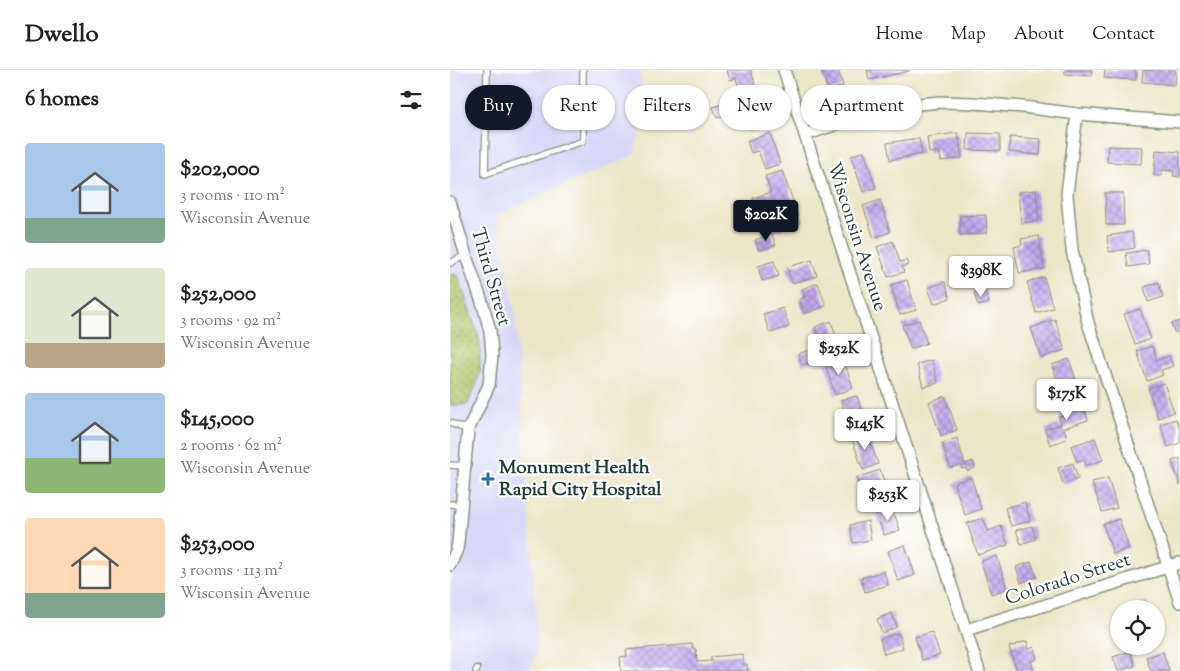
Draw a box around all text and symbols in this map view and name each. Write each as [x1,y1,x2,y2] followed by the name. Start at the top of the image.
[25,18,99,52] text: Dwello
[876,22,923,48] text: Home
[951,22,986,48] text: Map
[1014,22,1064,48] text: About
[1092,22,1155,48] text: Contact
[25,85,99,115] text: 6 homes
[465,85,532,130] chip: Buy
[542,85,615,130] chip: Rent
[625,85,709,130] chip: Filters
[719,85,791,130] chip: New
[801,85,922,130] chip: Apartment
[397,86,425,114] icon: filters
[180,155,260,185] text: $202,000
[819,159,893,315] street label: Wisconsin Avenue
[65,163,125,223] icon: home
[180,185,285,208] text: 3 rooms · 110 m²
[731,200,801,242] pin: $202K
[744,204,788,227] text: $202K
[180,208,310,231] text: Wisconsin Avenue
[463,225,517,330] street label: Third Street
[946,256,1016,298] pin: $398K
[960,260,1002,283] text: $398K
[180,280,256,310] text: $252,000
[65,288,125,348] icon: home
[180,310,281,333] text: 3 rooms · 92 m²
[180,333,310,356] text: Wisconsin Avenue
[804,334,874,376] pin: $252K
[819,338,859,361] text: $252K
[1032,378,1102,421] pin: $175K
[1047,383,1087,406] text: $175K
[180,405,254,435] text: $145,000
[830,408,900,451] pin: $145K
[65,413,125,473] icon: home
[845,413,885,436] text: $145K
[180,435,282,458] text: 2 rooms · 62 m²
[499,455,662,504] place label: Monument Health Rapid City Hospital
[180,458,310,481] text: Wisconsin Avenue
[481,472,495,486] marker: Monument Health Rapid City Hospital
[853,480,923,522] pin: $253K
[868,484,908,507] text: $253K
[180,530,255,560] text: $253,000
[65,538,125,598] icon: home
[1002,547,1135,613] street label: Colorado Street
[180,560,283,583] text: 3 rooms · 113 m²
[180,583,310,606] text: Wisconsin Avenue
[1110,600,1165,655] map controls
[1110,600,1165,655] button: locate

